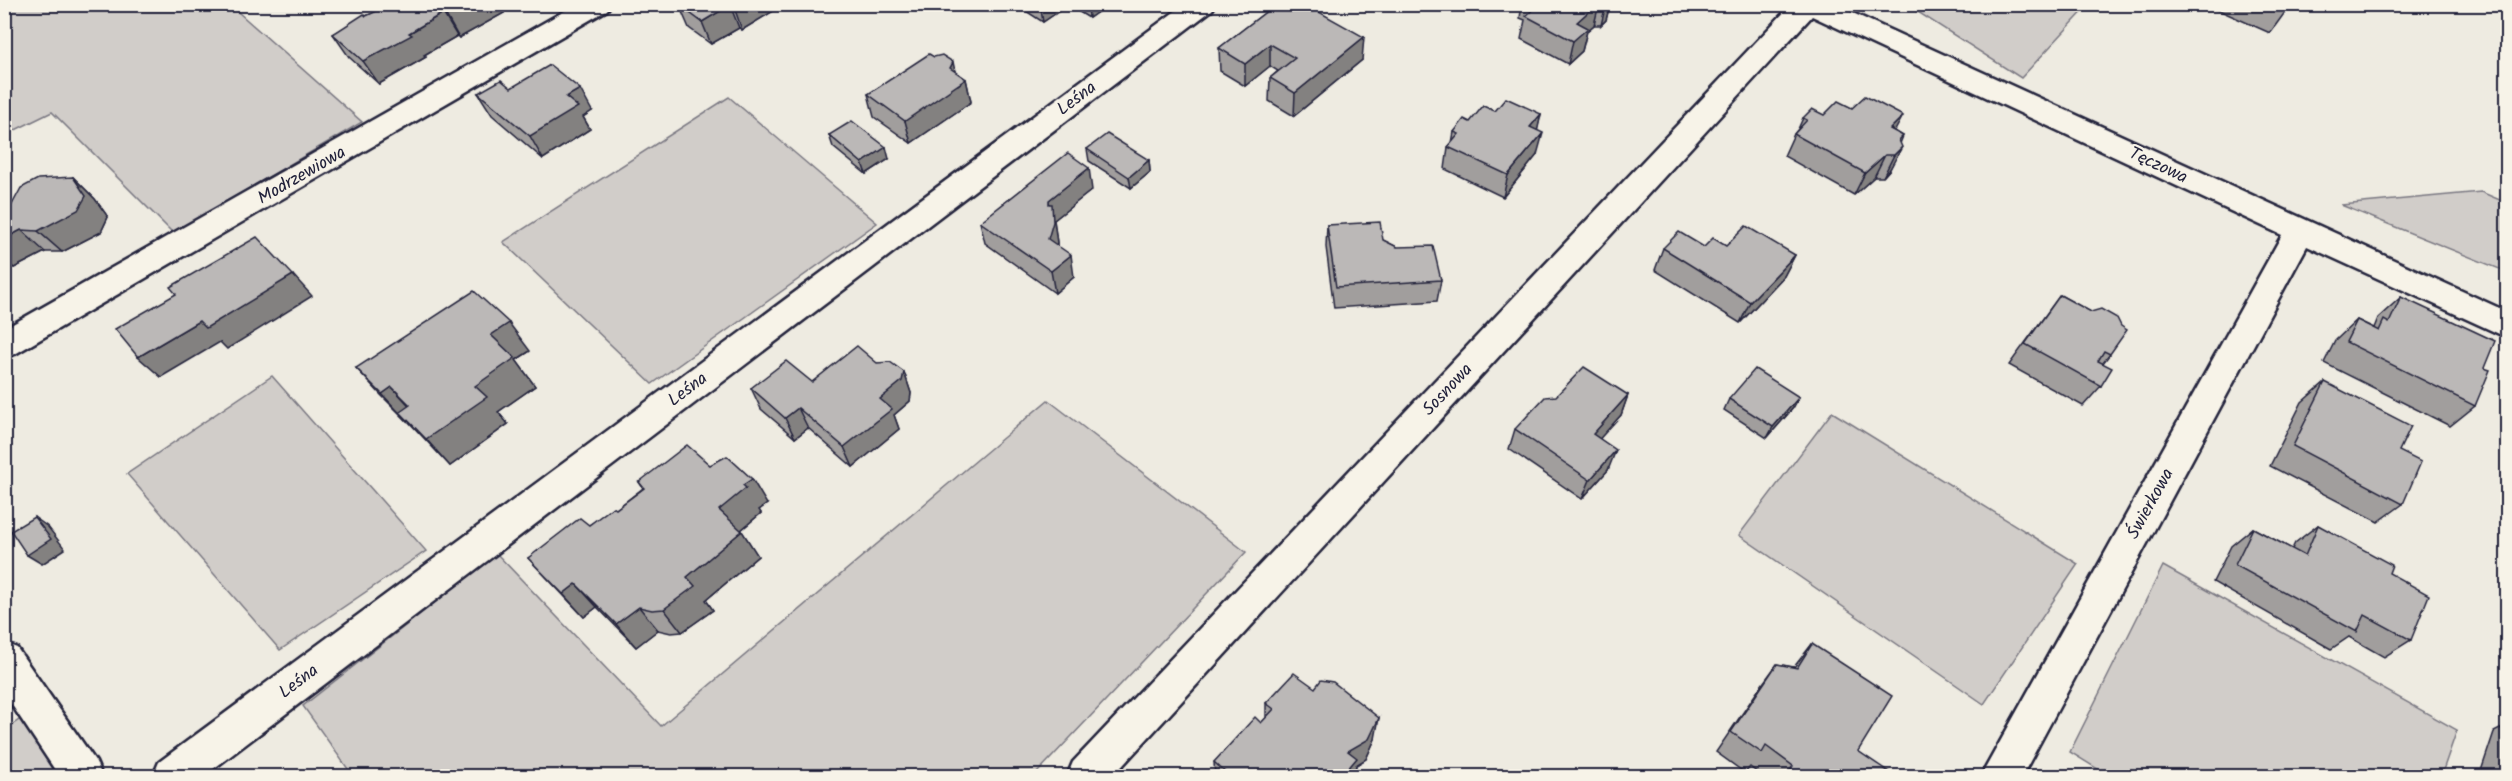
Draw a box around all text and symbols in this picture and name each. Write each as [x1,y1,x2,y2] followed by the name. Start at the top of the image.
[1051,74,1103,124] street label: Leśna
[252,139,352,213] street label: Modrzewiowa
[2124,140,2192,192] street label: Tęczowa
[1416,357,1480,423] street label: Sosnowa
[662,365,714,415] street label: Leśna
[2120,463,2182,545] street label: Świerkowa
[273,657,325,707] street label: Leśna

